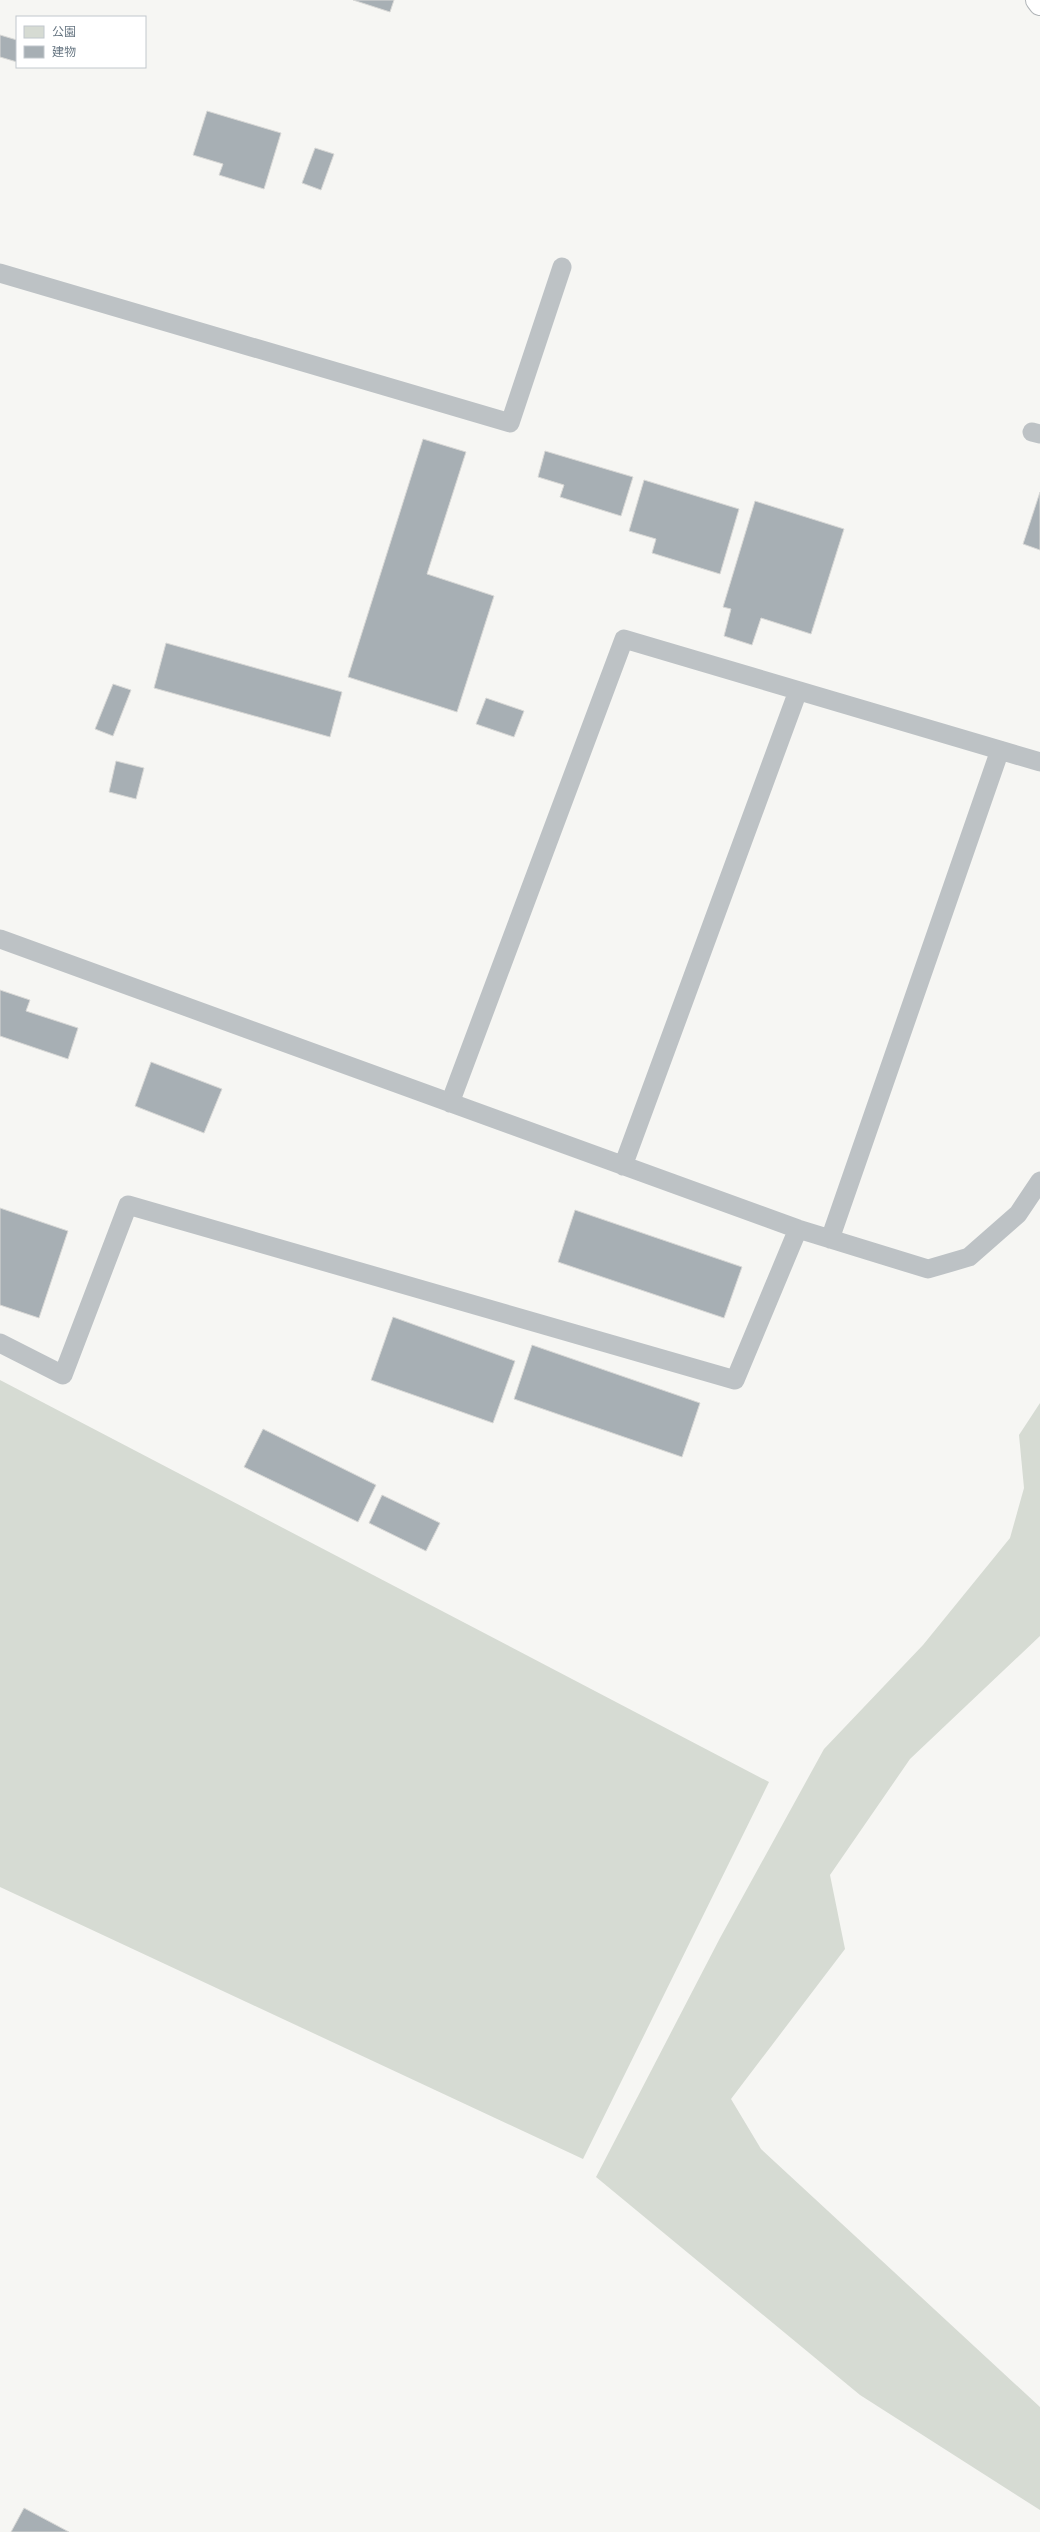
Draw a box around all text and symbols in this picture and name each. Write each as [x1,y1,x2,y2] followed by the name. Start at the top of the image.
[16,16,146,68] legend
[52,25,76,39] text: 公園
[52,45,76,59] text: 建物

